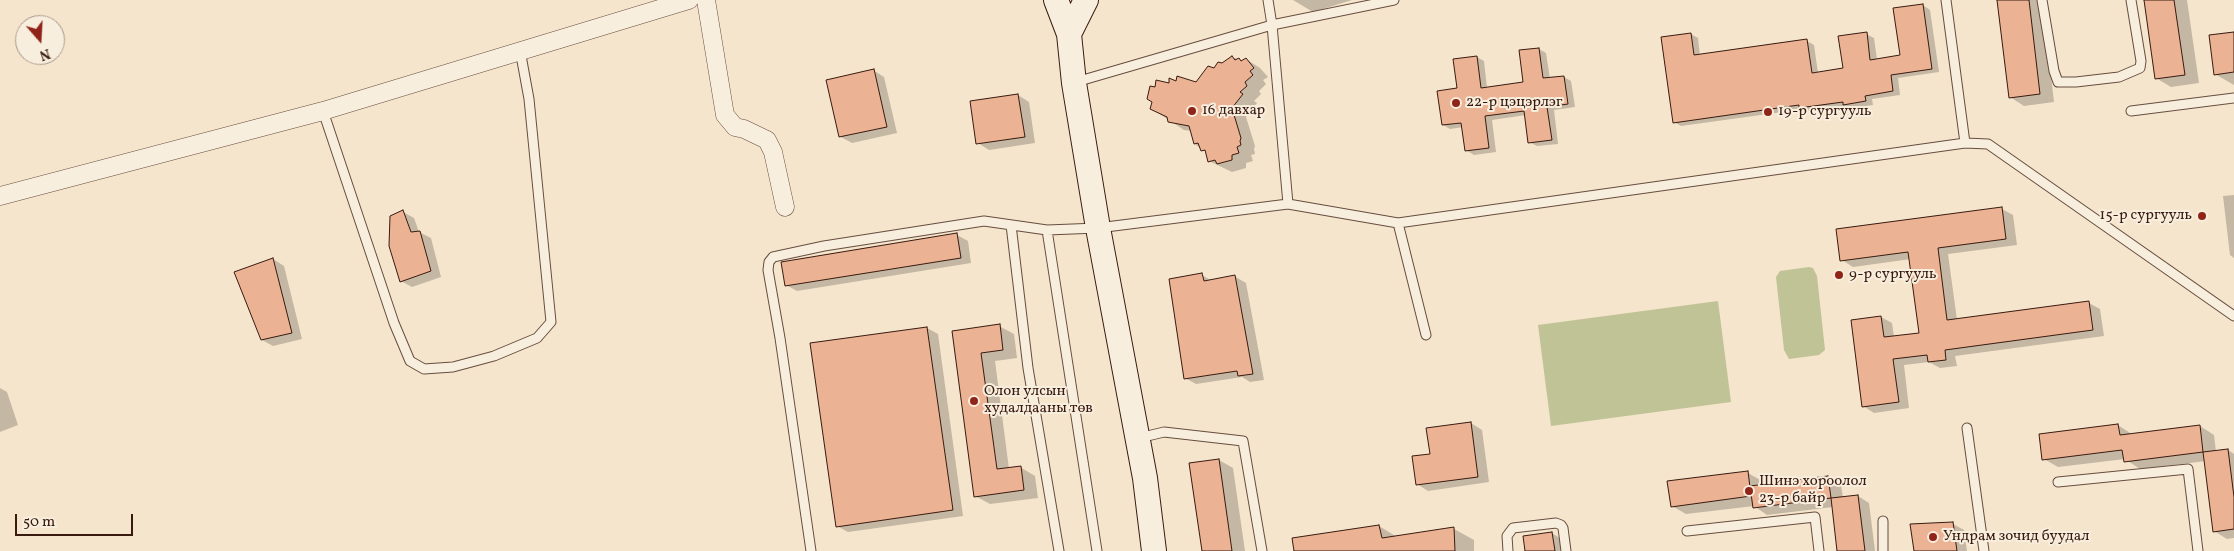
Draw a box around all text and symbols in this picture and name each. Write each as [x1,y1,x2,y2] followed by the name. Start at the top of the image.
[15,15,65,65] north arrow
[37,43,53,64] text: N
[1466,94,1562,112] place label: 22-р цэцэрлэг
[1450,97,1462,109] marker: 22-р цэцэрлэг
[1202,102,1265,120] place label: 16 давхар
[1778,103,1871,121] place label: 19-р сургууль
[1186,105,1198,117] marker: 16 давхар
[1762,106,1774,118] marker: 19-р сургууль
[2100,207,2192,225] place label: 15-р сургууль
[2196,210,2208,222] marker: 15-р сургууль
[1849,266,1937,284] place label: 9-р сургууль
[1833,269,1845,281] marker: 9-р сургууль
[984,383,1093,418] place label: Олон улсын худалдааны төв
[968,395,980,407] marker: Олон улсын худалдааны төв
[1759,473,1867,508] place label: Шинэ хороолол 23-р байр
[1743,485,1755,497] marker: Шинэ хороолол 23-р байр
[18,504,135,536] scale bar
[23,512,55,533] text: 50 m
[1943,528,2090,546] place label: Ундрам зочид буудал
[1927,531,1939,543] marker: Ундрам зочид буудал

